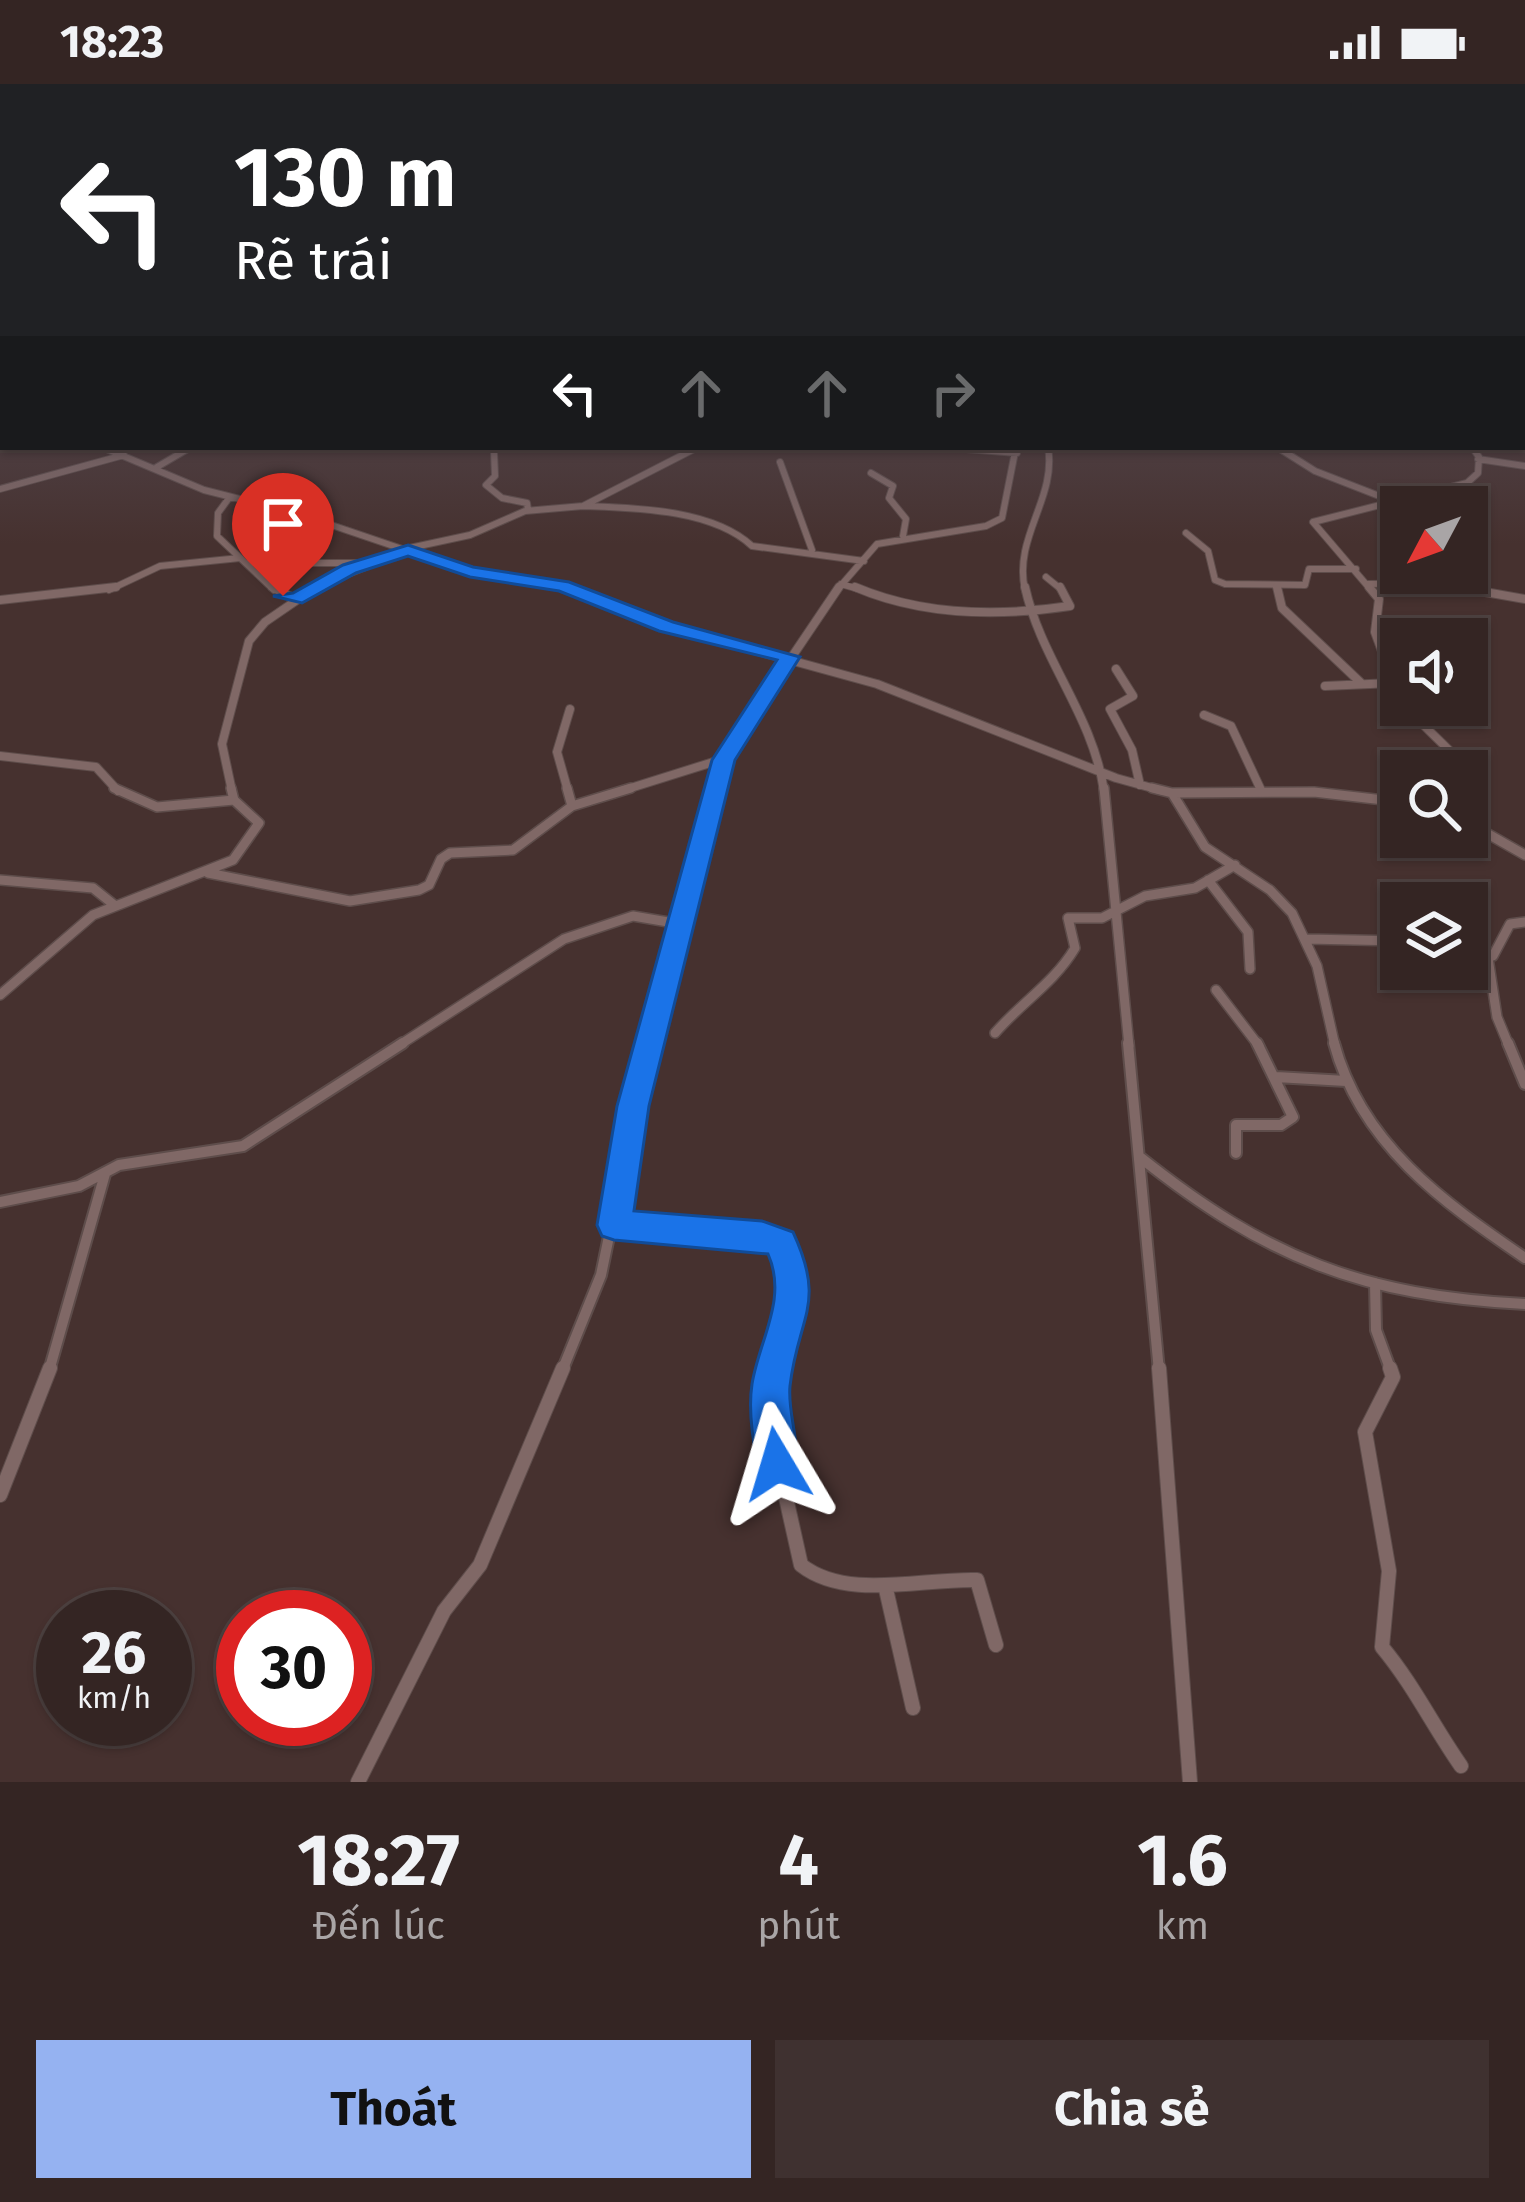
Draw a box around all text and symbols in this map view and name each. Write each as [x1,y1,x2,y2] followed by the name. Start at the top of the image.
[60,15,164,69] text: 18:23
[234,127,457,228] text: 130 m
[36,132,192,288] icon: left
[234,229,393,293] text: Rẽ trái
[542,360,608,426] icon: left
[668,360,734,426] icon: ahead
[794,360,860,426] icon: ahead
[920,360,986,426] icon: right
[232,473,334,596] pin
[1380,486,1488,594] north arrow
[1380,486,1488,990] map controls
[250,491,316,557] icon: arrive
[1380,618,1488,726] button: sound
[1380,750,1488,858] button: search
[1380,882,1488,990] button: layers
[714,1401,840,1527] position arrow
[216,1590,372,1746] speed limit sign: 30
[82,1617,146,1689] text: 26
[77,1680,151,1716] text: km/h
[297,1818,460,1904] text: 18:27
[778,1818,819,1904] text: 4
[1137,1818,1228,1904] text: 1.6
[312,1903,445,1949] text: Đến lúc
[757,1903,840,1949] text: phút
[1156,1903,1209,1949] text: km
[36,2040,751,2178] button: Thoát
[775,2040,1489,2178] button: Chia sẻ

